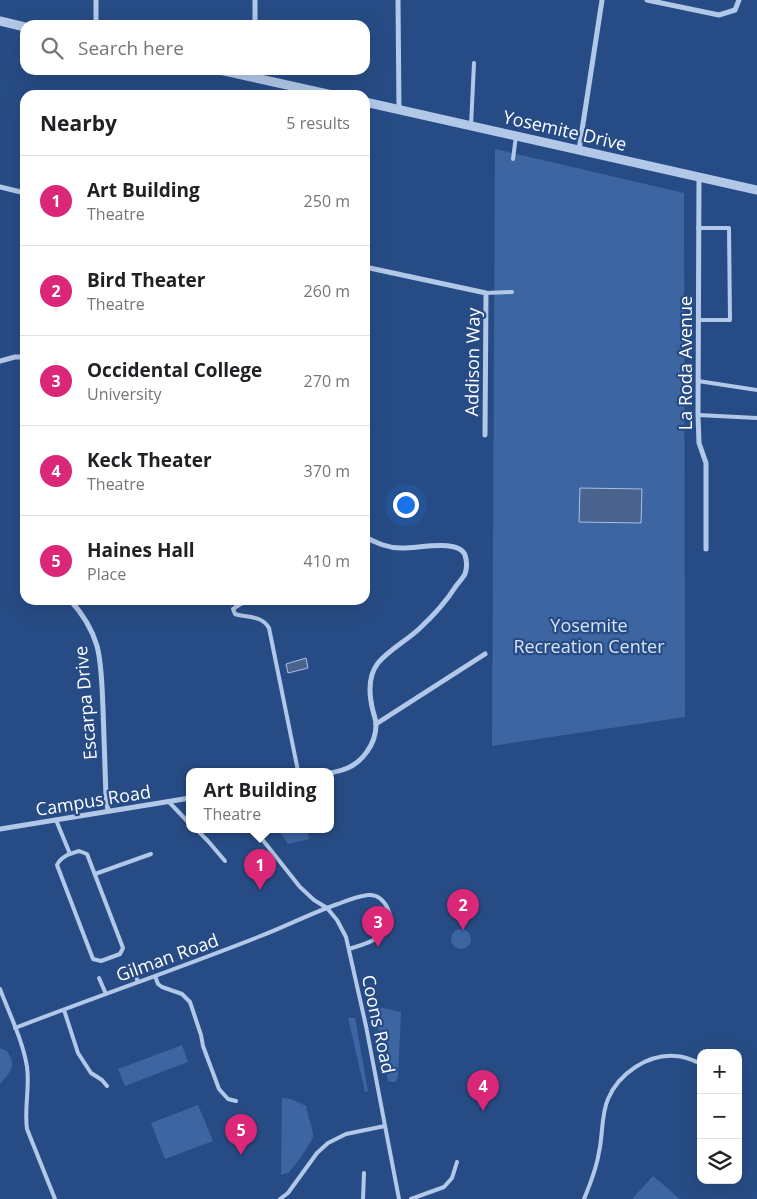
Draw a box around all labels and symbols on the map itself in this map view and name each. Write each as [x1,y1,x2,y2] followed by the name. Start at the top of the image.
[501,104,629,156] street label: Yosemite Drive
[673,296,697,430] street label: La Roda Avenue
[459,306,485,417] street label: Addison Way
[393,492,419,518] your location
[513,613,665,658] park label: Yosemite Recreation Center
[68,645,102,761] street label: Escarpa Drive
[34,779,152,821] street label: Campus Road
[244,849,276,890] pin: 1
[447,889,479,930] pin: 2
[362,906,394,947] pin: 3
[112,927,222,987] street label: Gilman Road
[357,972,401,1076] street label: Coons Road
[467,1070,499,1111] pin: 4
[225,1114,257,1155] pin: 5

